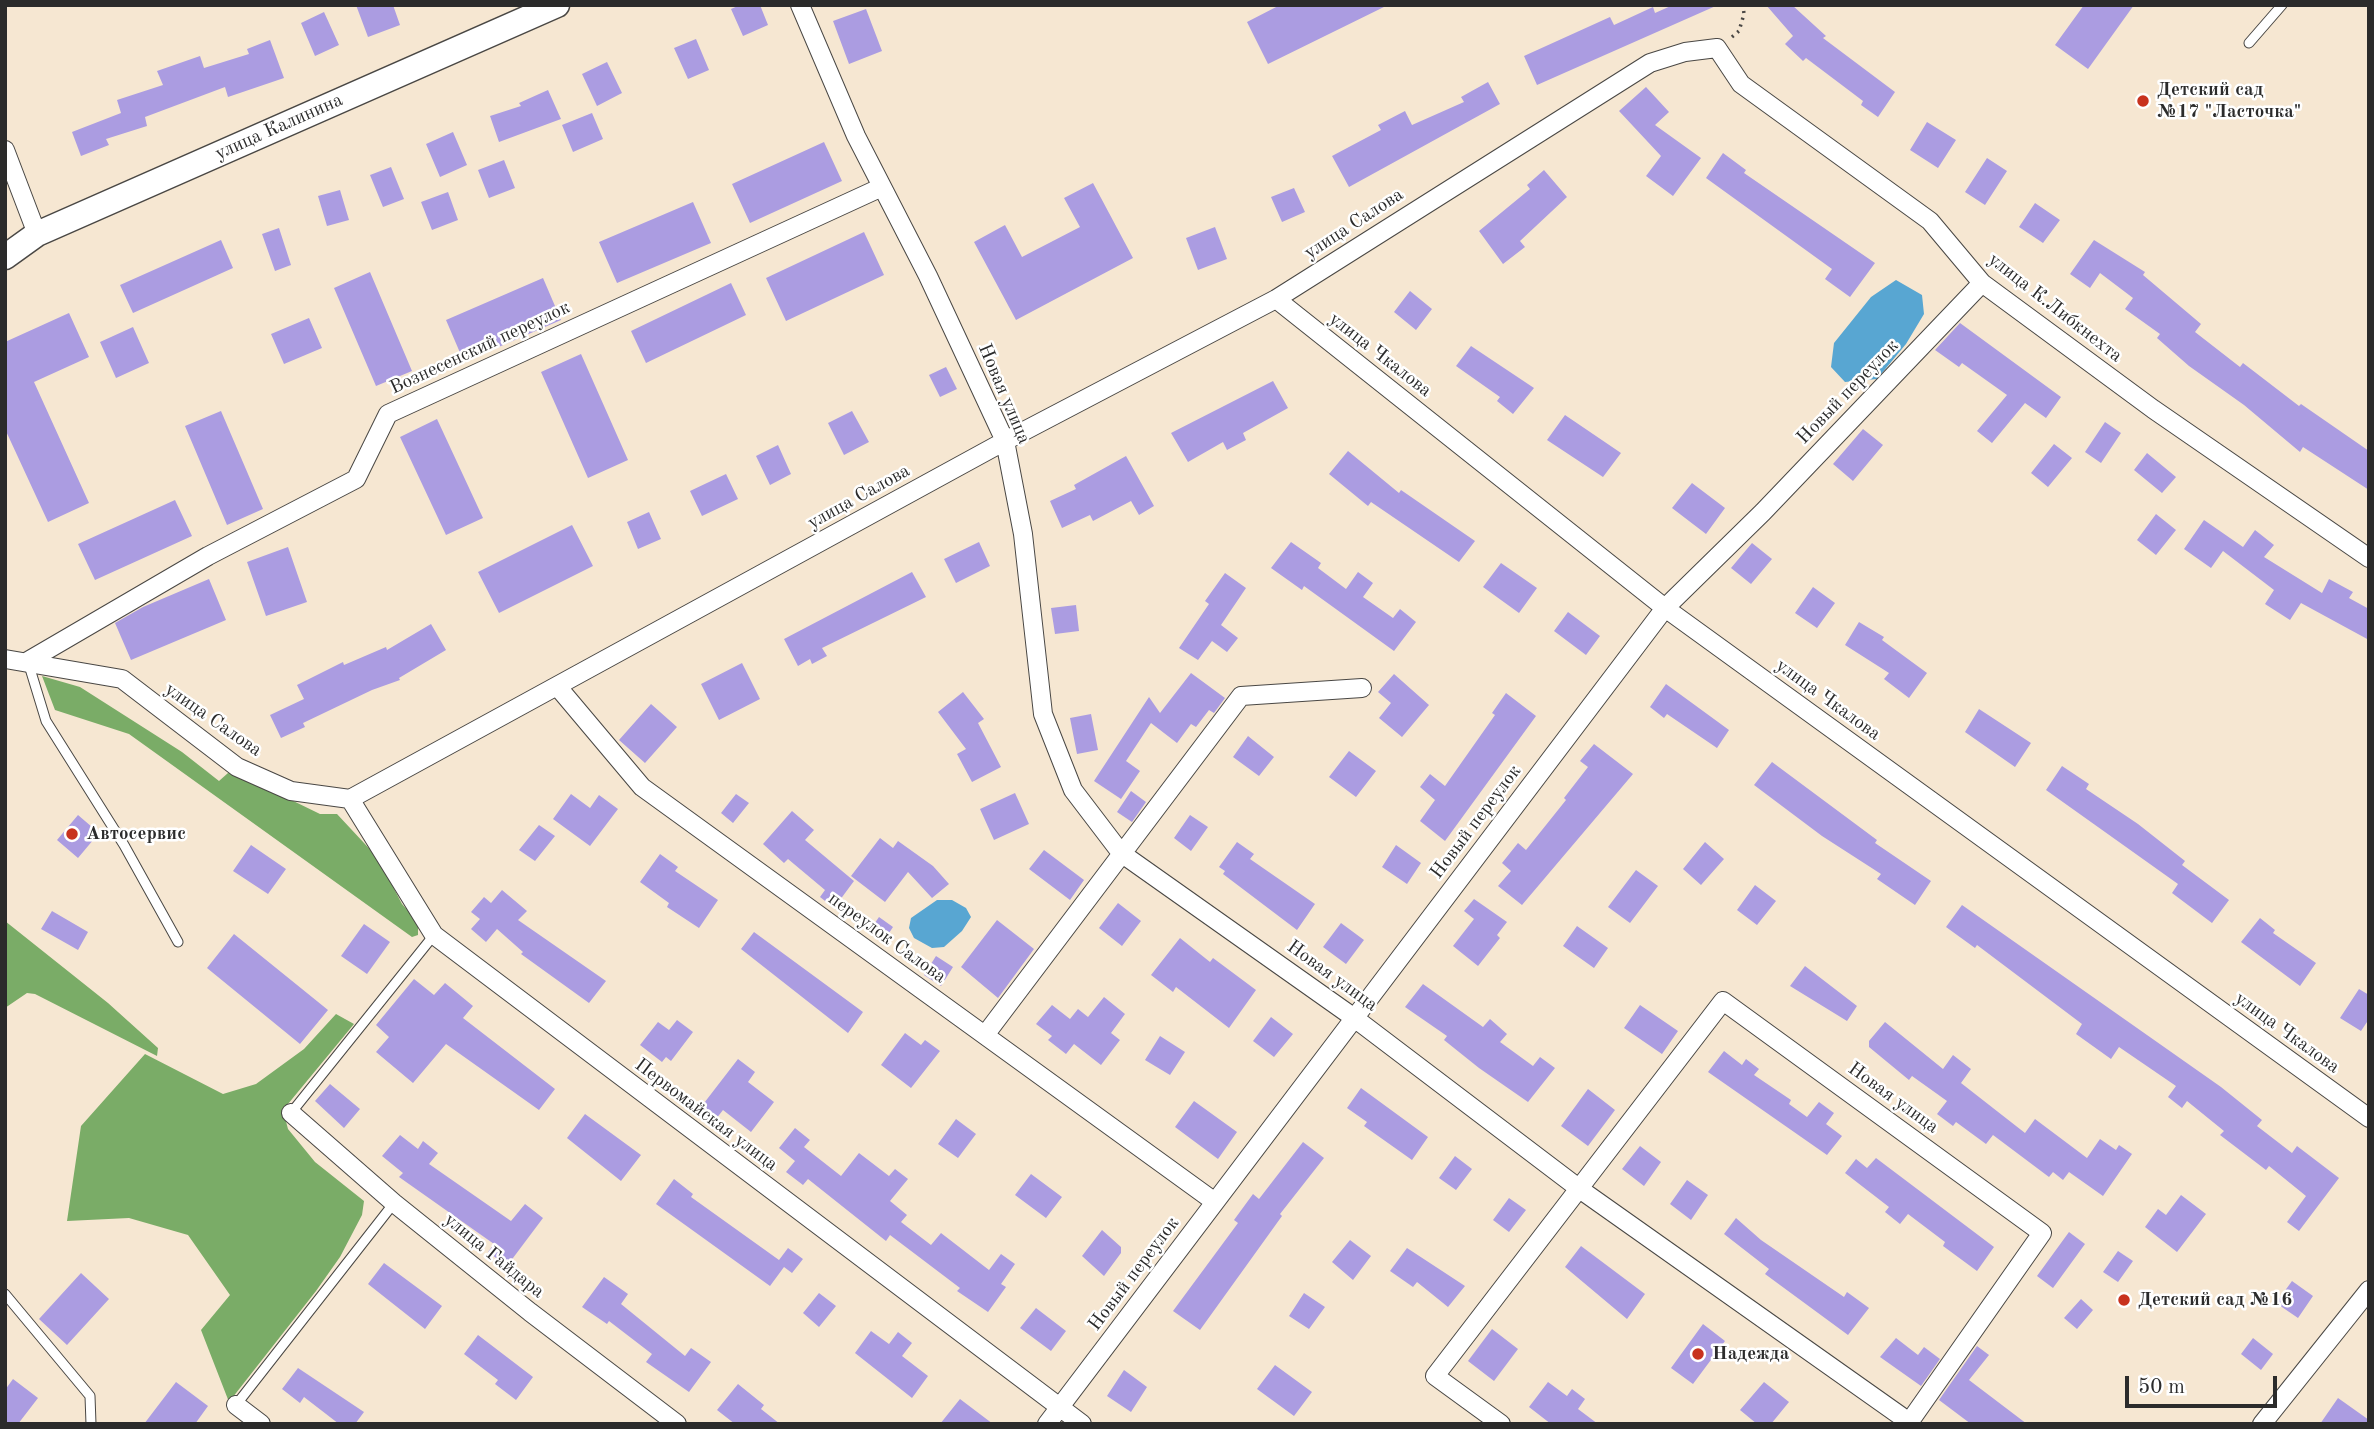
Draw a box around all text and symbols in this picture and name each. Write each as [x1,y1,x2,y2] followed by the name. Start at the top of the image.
[2157,79,2301,123] place label: Детский сад №17 "Ласточка"
[212,89,346,165] street label: улица Калинина
[2135,93,2151,109] marker: Детский сад №17 "Ласточка"
[1300,184,1408,264] street label: улица Салова
[1983,248,2127,368] street label: улица К.Либкнехта
[386,296,574,400] street label: Вознесенский переулок
[1324,308,1436,402] street label: улица Чкалова
[1792,335,1904,449] street label: Новый переулок
[973,340,1035,448] street label: Новая улица
[804,460,914,534] street label: улица Салова
[1771,654,1885,746] street label: улица Чкалова
[160,678,266,762] street label: улица Салова
[1426,760,1526,884] street label: Новый переулок
[86,823,186,845] place label: Автосервис
[64,826,80,842] marker: Автосервис
[824,888,950,988] street label: переулок Салова
[1282,935,1382,1017] street label: Новая улица
[2230,987,2344,1079] street label: улица Чкалова
[630,1054,782,1176] street label: Первомайская улица
[1843,1057,1943,1139] street label: Новая улица
[439,1209,549,1303] street label: улица Гайдара
[1084,1212,1184,1336] street label: Новый переулок
[2138,1289,2292,1311] place label: Детский сад №16
[2116,1292,2132,1308] marker: Детский сад №16
[1712,1343,1789,1365] place label: Надежда
[1690,1346,1706,1362] marker: Надежда
[2129,1362,2281,1406] scale bar
[2138,1377,2185,1398] text: 50 m

